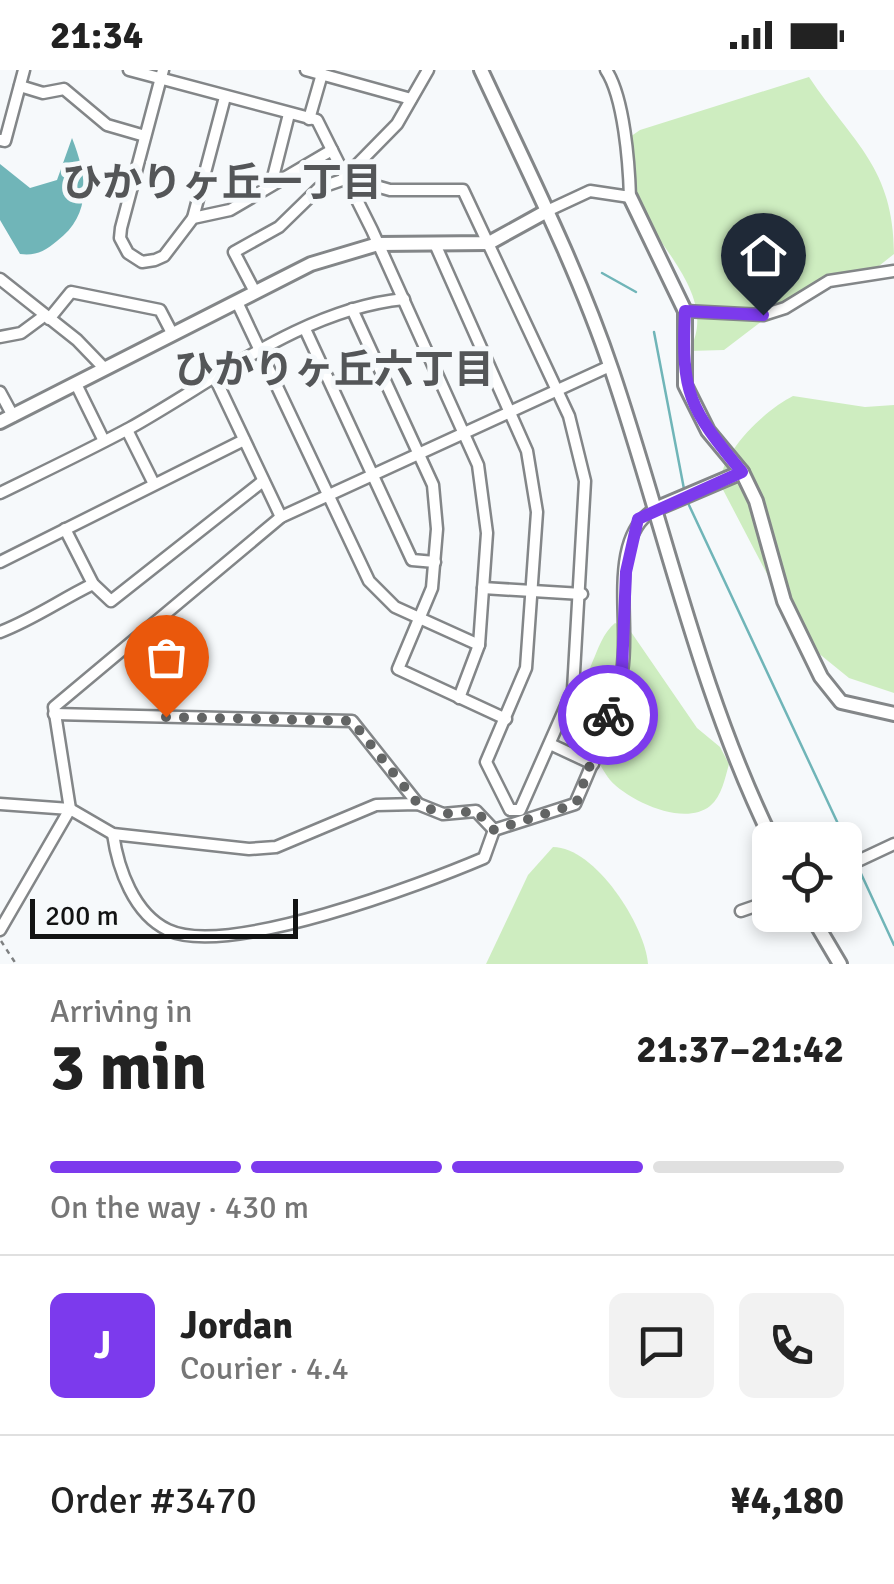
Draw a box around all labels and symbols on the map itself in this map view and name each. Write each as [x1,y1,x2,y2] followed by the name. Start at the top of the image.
[62,158,382,208] district label: ひかりヶ丘一丁目
[721,213,806,316] pin
[174,345,494,395] district label: ひかりヶ丘六丁目
[124,615,209,718] pin
[558,665,658,765] courier
[30,894,298,938] scale bar

